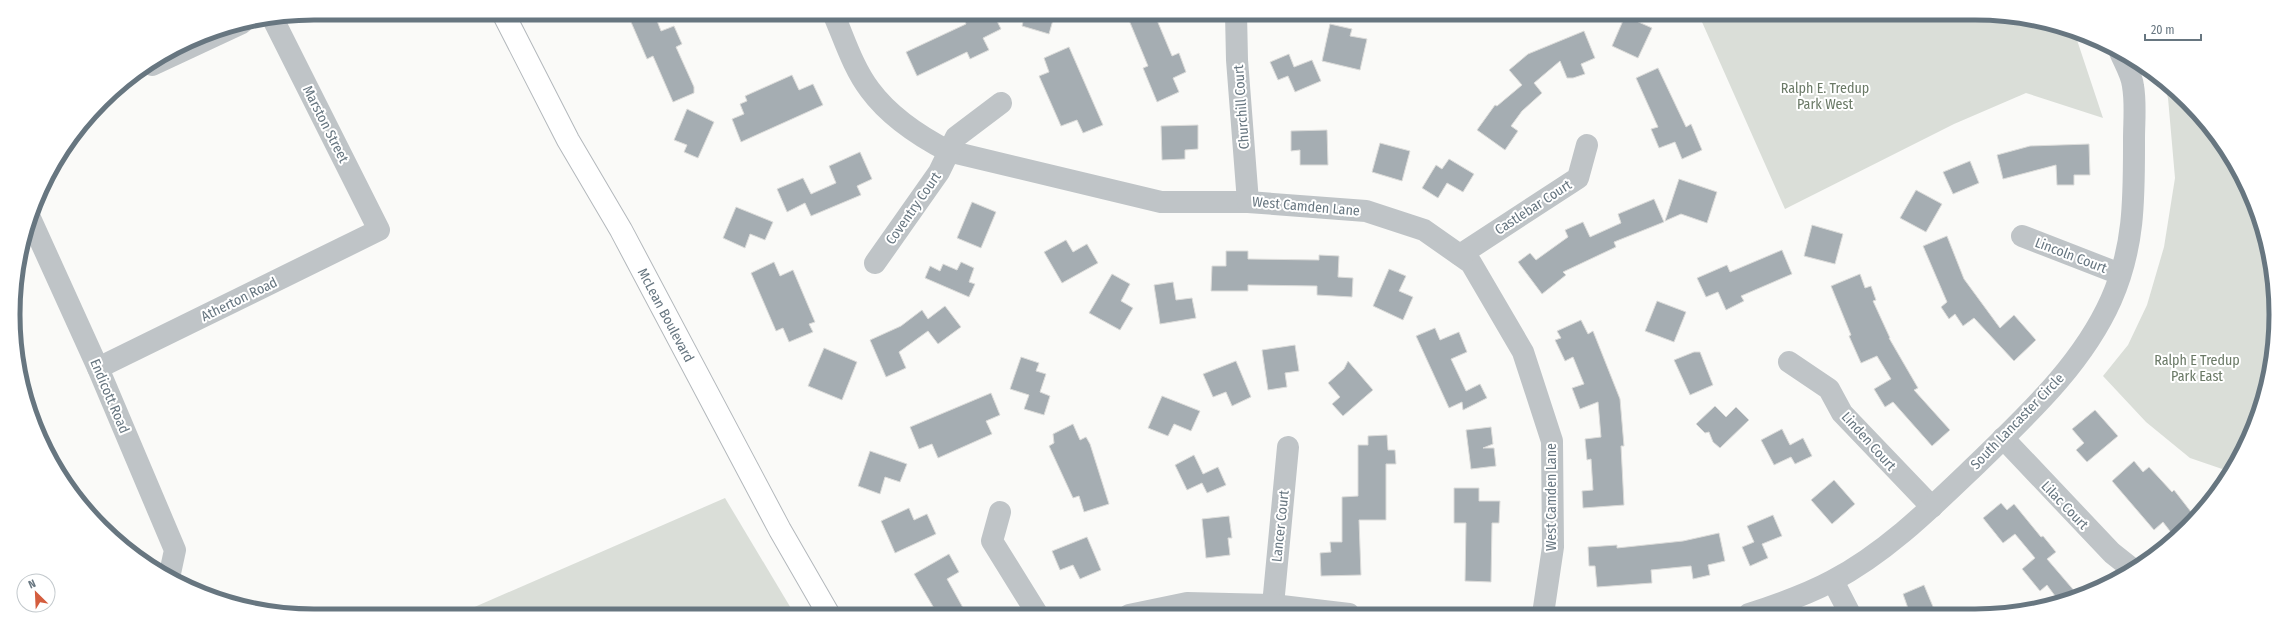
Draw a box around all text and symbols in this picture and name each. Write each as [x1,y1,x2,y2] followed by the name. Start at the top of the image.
[2145,16,2201,42] scale bar
[2151,23,2175,37] text: 20 m
[1230,64,1253,150] street label: Churchill Court
[1781,80,1869,113] park label: Ralph E. Tredup Park West
[299,83,352,166] street label: Marston Street
[882,168,945,248] street label: Coventry Court
[1492,176,1575,239] street label: Castlebar Court
[1251,193,1361,220] street label: West Camden Lane
[2033,234,2110,277] street label: Lincoln Court
[634,265,697,365] street label: McLean Boulevard
[198,274,280,325] street label: Atherton Road
[2154,352,2240,385] park label: Ralph E Tredup Park East
[86,356,133,436] street label: Endicott Road
[1967,370,2068,473] street label: South Lancaster Circle
[1838,408,1900,475] street label: Linden Court
[1543,443,1560,551] street label: West Camden Lane
[2038,478,2092,533] street label: Lilac Court
[1268,489,1293,563] street label: Lancer Court
[16,573,56,613] north arrow
[26,577,38,592] text: N

